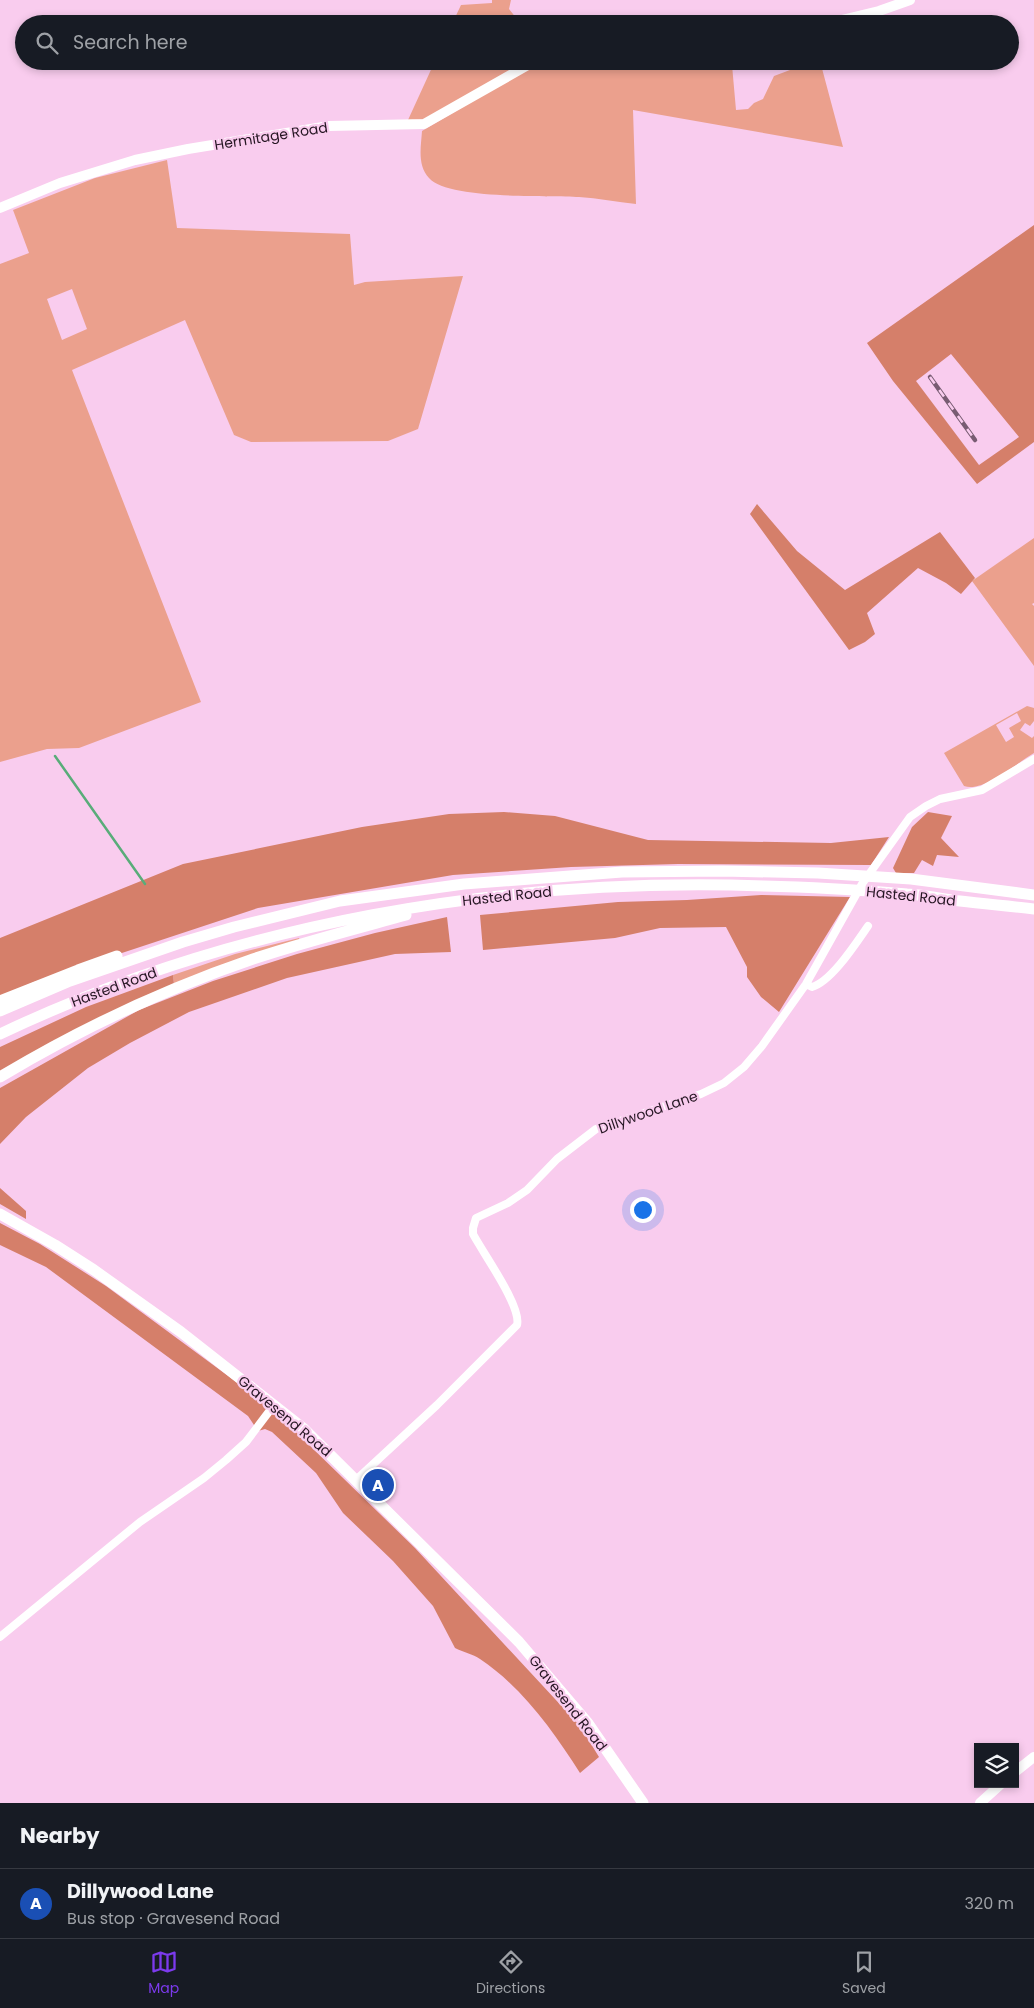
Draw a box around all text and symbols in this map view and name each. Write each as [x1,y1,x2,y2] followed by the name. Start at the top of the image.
[15,15,1019,70] search box
[33,29,61,57] icon: search
[73,29,187,56] text: Search here
[213,117,329,155] street label: Hermitage Road
[461,881,553,911] street label: Hasted Road
[865,881,957,911] street label: Hasted Road
[68,962,160,1012] street label: Hasted Road
[596,1086,701,1138] street label: Dillywood Lane
[630,1197,656,1223] your location
[234,1371,336,1461] street label: Gravesend Road
[362,1466,394,1504] pin: A
[524,1651,612,1755] street label: Gravesend Road
[974,1743,1019,1788] map controls
[974,1743,1019,1788] button: layers
[20,1821,100,1850] text: Nearby
[67,1878,214,1905] text: Dillywood Lane
[30,1892,42,1915] text: A
[965,1892,1014,1915] text: 320 m
[67,1907,280,1930] text: Bus stop · Gravesend Road
[148,1948,179,1999] tab: Map
[476,1948,545,1999] tab: Directions
[842,1948,886,1999] tab: Saved

